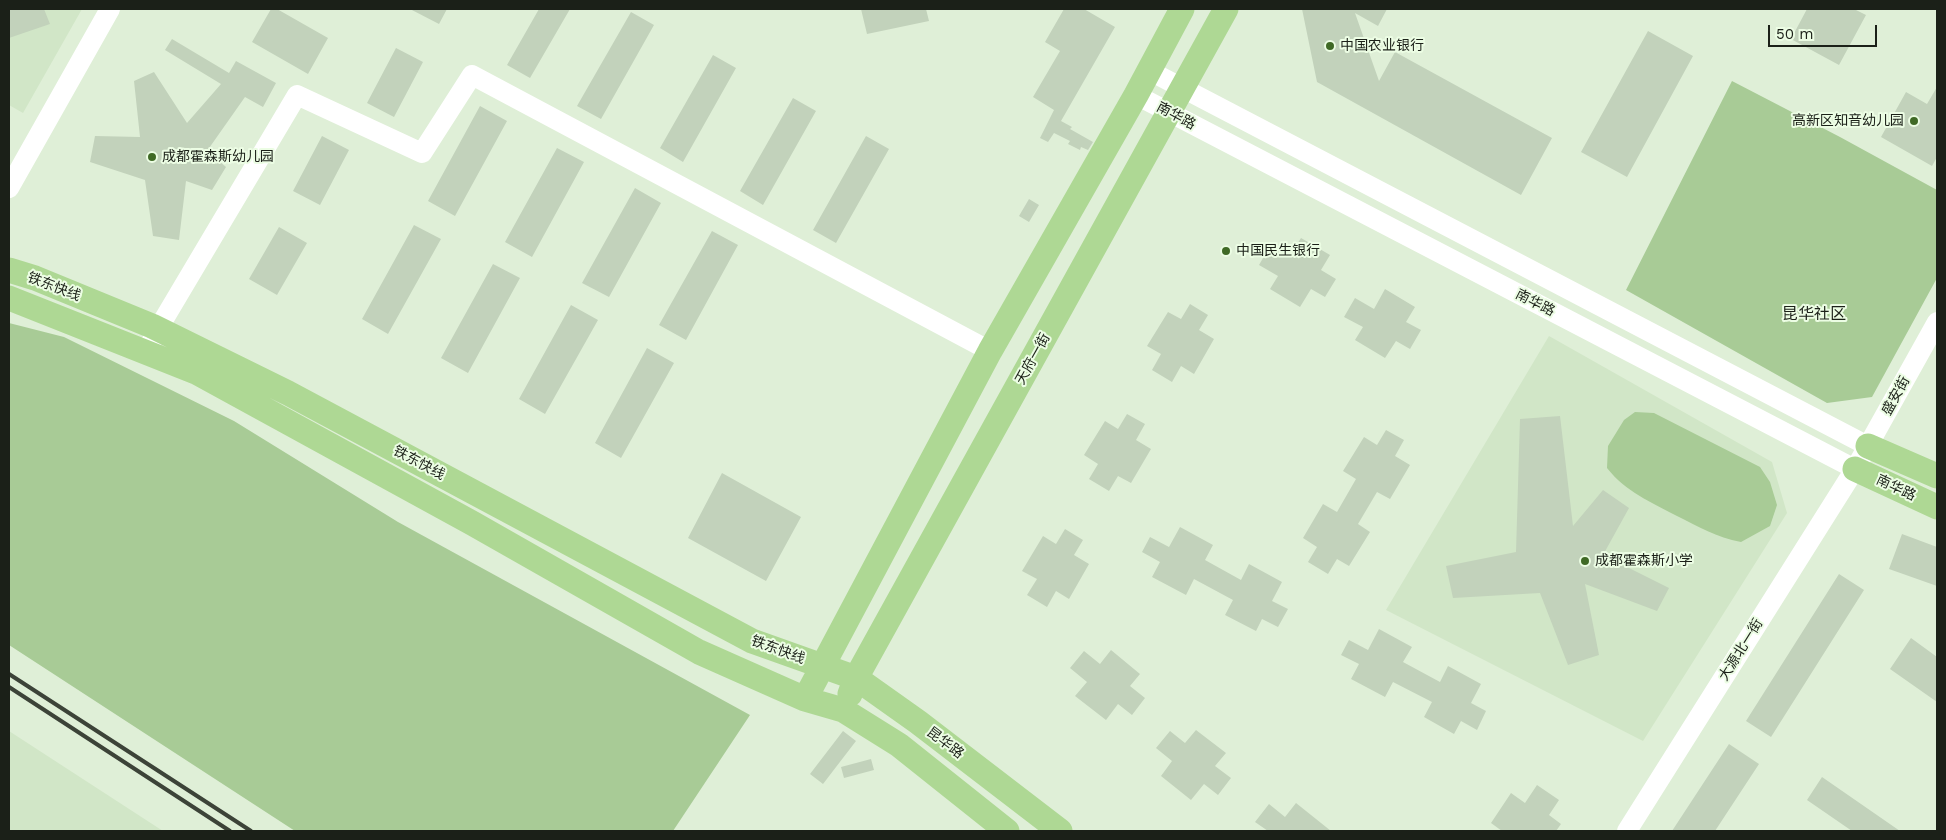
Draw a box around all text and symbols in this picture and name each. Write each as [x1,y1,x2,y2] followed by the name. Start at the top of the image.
[1771,15,1880,47] scale bar
[1776,25,1813,43] text: 50 m
[1340,38,1424,54] place label: 中国农业银行
[1324,40,1336,52] marker: 中国农业银行
[1154,99,1198,133] street label: 南华路
[1792,113,1904,129] place label: 高新区知音幼儿园
[1908,115,1920,127] marker: 高新区知音幼儿园
[162,149,274,165] place label: 成都霍森斯幼儿园
[146,151,158,163] marker: 成都霍森斯幼儿园
[1236,243,1320,259] place label: 中国民生银行
[1220,245,1232,257] marker: 中国民生银行
[25,269,83,305] street label: 铁东快线
[1512,286,1558,320] street label: 南华路
[1782,304,1846,324] district label: 昆华社区
[1012,330,1054,388] street label: 天府一街
[1878,374,1914,418] street label: 盛安街
[390,442,448,484] street label: 铁东快线
[1873,472,1919,504] street label: 南华路
[1595,553,1693,569] place label: 成都霍森斯小学
[1579,555,1591,567] marker: 成都霍森斯小学
[1715,616,1767,684] street label: 大源北一街
[749,633,807,667] street label: 铁东快线
[923,724,967,762] street label: 昆华路

